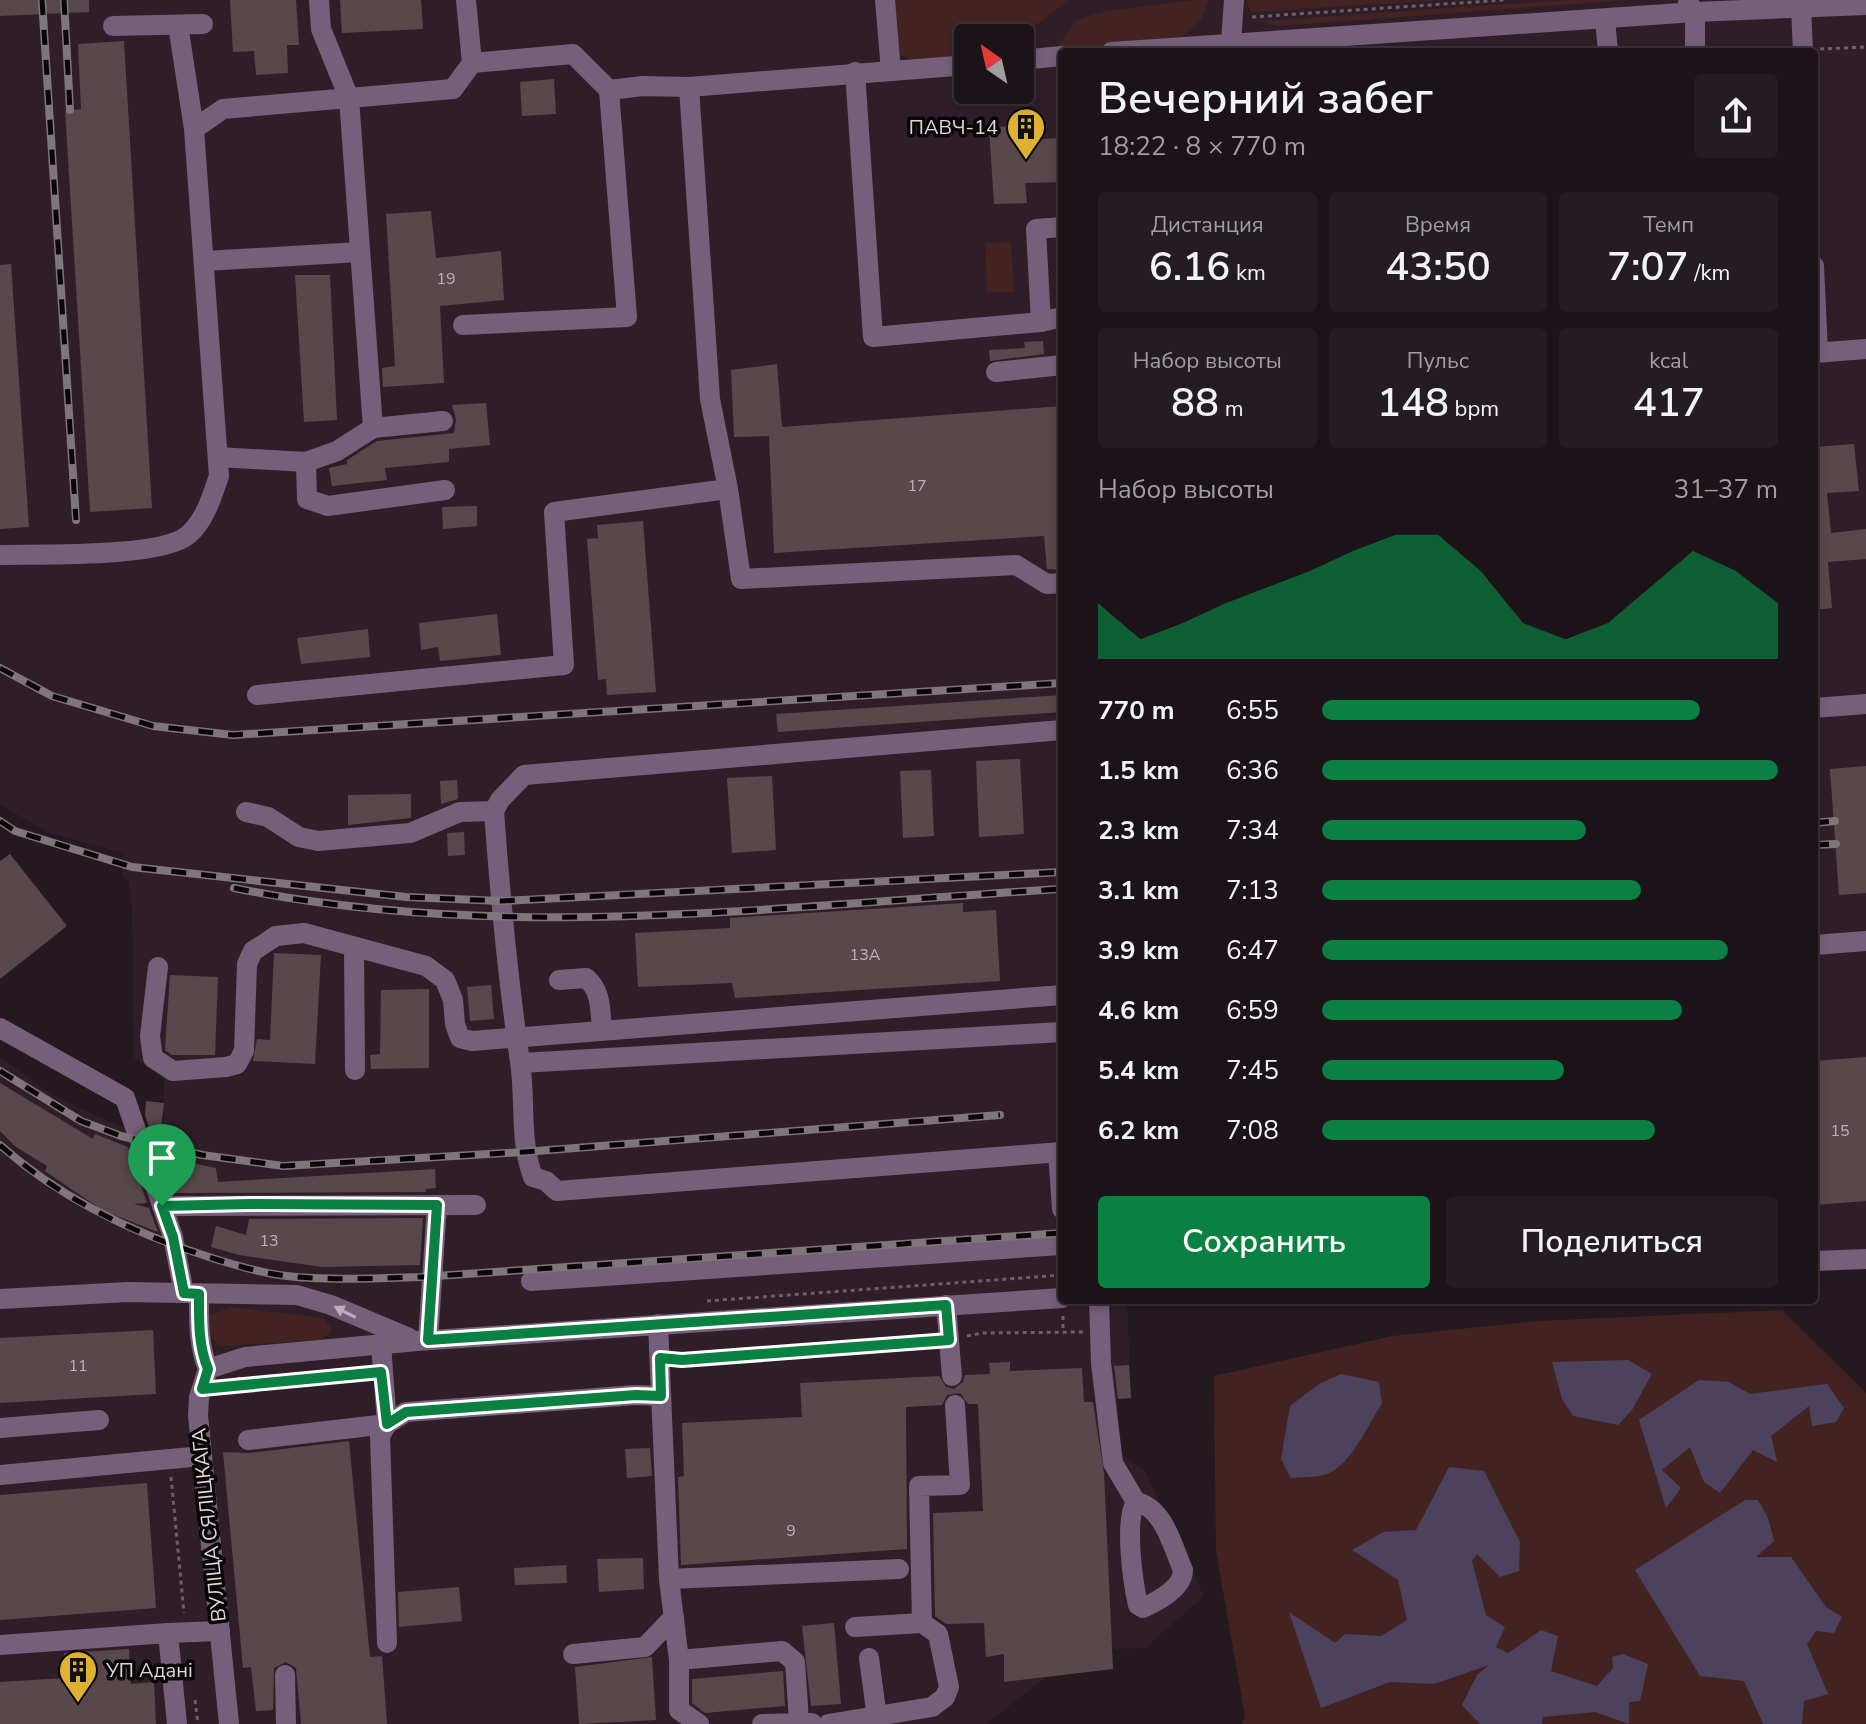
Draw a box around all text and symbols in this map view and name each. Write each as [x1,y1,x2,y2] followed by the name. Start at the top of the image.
[954,24,1034,104] north arrow
[954,24,1034,104] map controls
[1098,69,1433,129] text: Вечерний забег
[1694,74,1778,158] button: share
[1005,106,1047,161] building icon: ПАВЧ-14
[909,114,998,141] place label: ПАВЧ-14
[1098,129,1306,164] text: 18:22 · 8 × 770 m
[1151,210,1264,240] text: Дистанция
[1405,210,1471,240] text: Время
[1643,210,1694,240] text: Темп
[1149,240,1230,294] text: 6.16
[1385,240,1491,294] text: 43:50
[1607,240,1689,294] text: 7:07
[1230,258,1266,288] text: km
[1689,258,1730,288] text: /km
[436,268,456,290] house number: 19
[1133,346,1282,376] text: Набор высоты
[1407,346,1469,376] text: Пульс
[1649,346,1688,376] text: kcal
[1171,376,1219,430] text: 88
[1377,376,1449,430] text: 148
[1633,376,1705,430] text: 417
[1219,394,1244,424] text: m
[1449,394,1499,424] text: bpm
[1098,472,1274,507] text: Набор высоты
[1674,472,1778,507] text: 31–37 m
[907,475,927,497] house number: 17
[1098,693,1175,728] text: 770 m
[1226,693,1279,728] text: 6:55
[1098,753,1179,788] text: 1.5 km
[1226,753,1279,788] text: 6:36
[1098,813,1179,848] text: 2.3 km
[1226,813,1279,848] text: 7:34
[1098,873,1179,908] text: 3.1 km
[1226,873,1279,908] text: 7:13
[1098,933,1179,968] text: 3.9 km
[1226,933,1279,968] text: 6:47
[850,944,881,966] house number: 13А
[1098,993,1179,1028] text: 4.6 km
[1226,993,1279,1028] text: 6:59
[1098,1053,1179,1088] text: 5.4 km
[1226,1053,1279,1088] text: 7:45
[1098,1113,1179,1148] text: 6.2 km
[1226,1113,1279,1148] text: 7:08
[1830,1120,1850,1142] house number: 15
[128,1124,196,1206] pin
[140,1136,184,1180] icon: arrive
[1098,1196,1430,1288] button: Сохранить
[1446,1196,1778,1288] button: Поделиться
[259,1230,279,1252] house number: 13
[333,1305,356,1318] one-way arrow
[68,1355,88,1377] house number: 11
[185,1426,233,1623] street label: ВУЛІЦА СЯЛІЦКАГА
[786,1520,796,1542] house number: 9
[57,1649,99,1704] building icon: УП Адані
[105,1657,193,1684] place label: УП Адані

